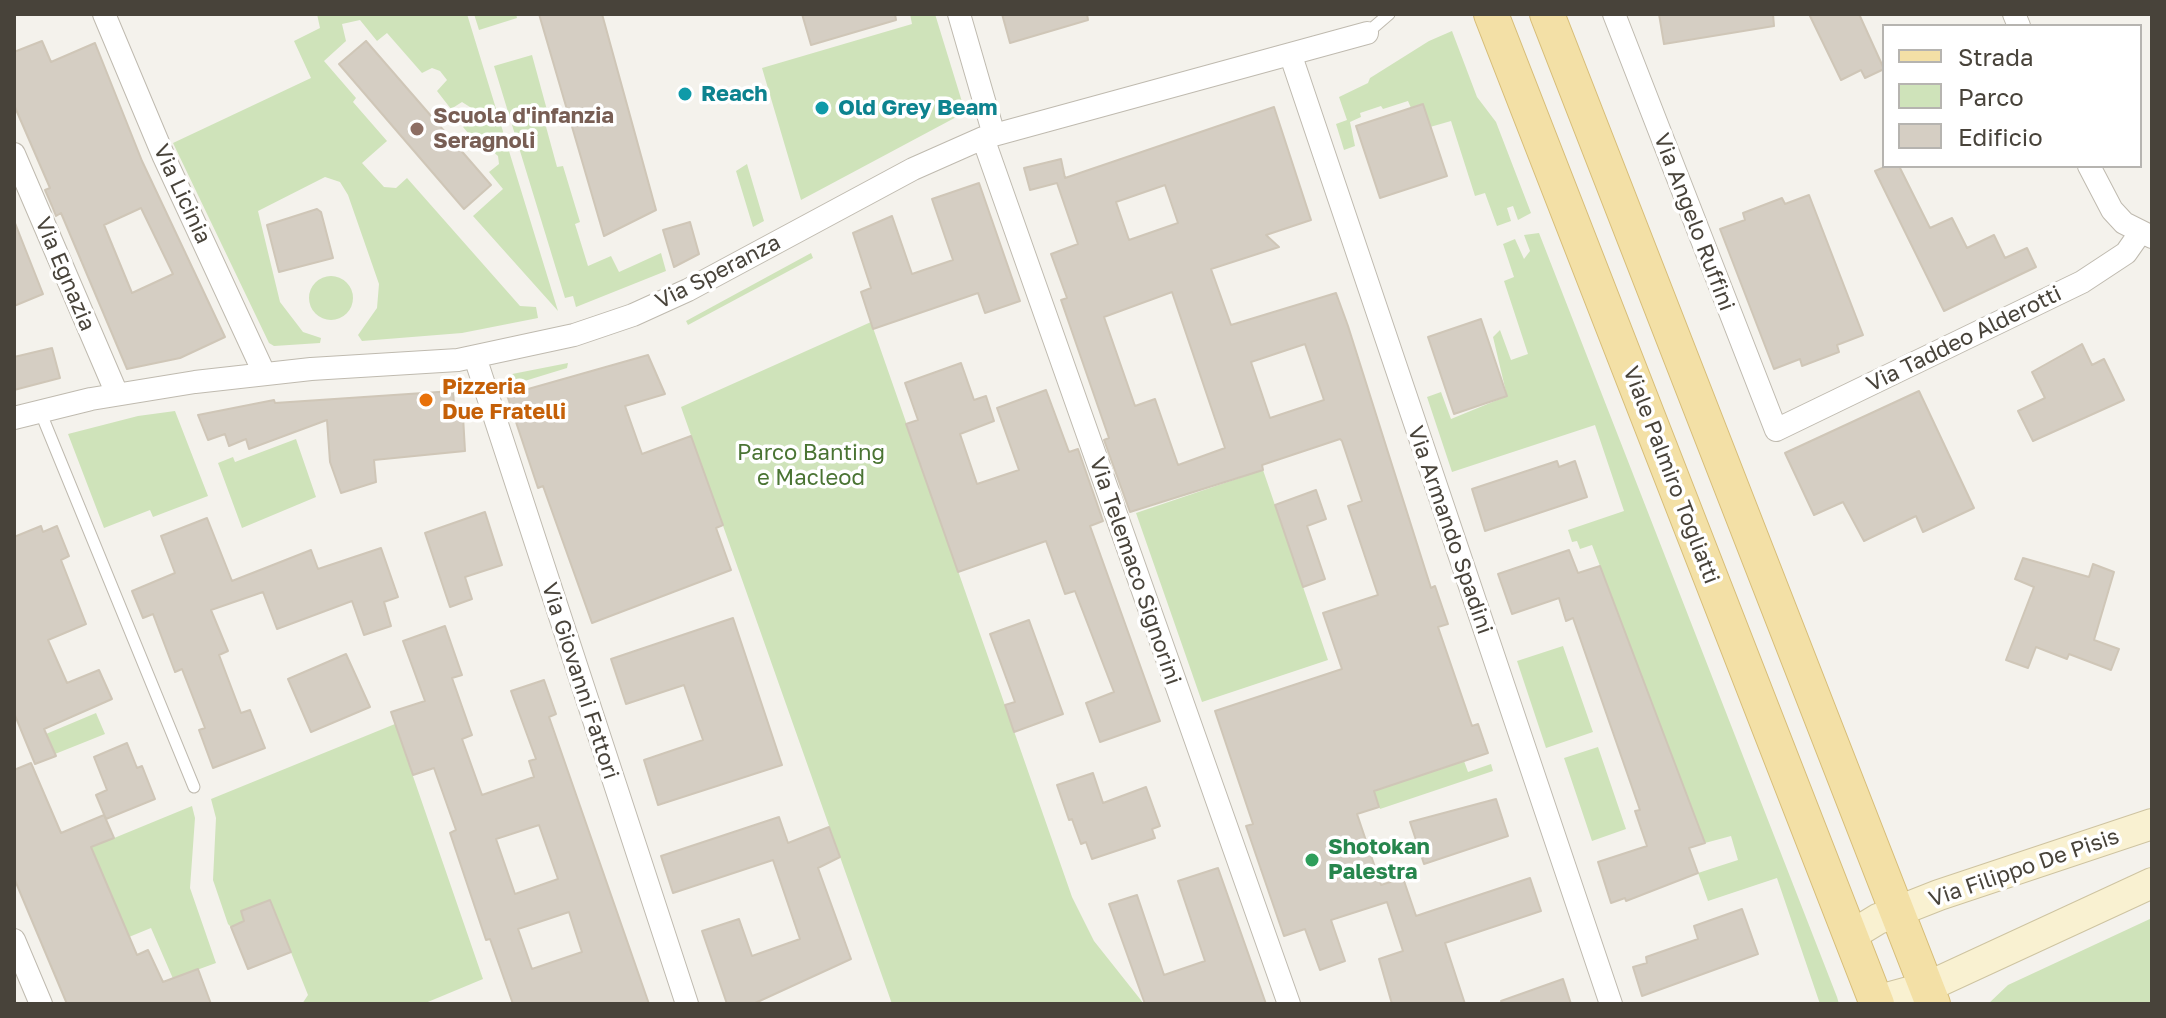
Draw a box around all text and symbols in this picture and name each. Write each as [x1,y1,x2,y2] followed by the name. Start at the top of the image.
[1882,24,2142,168] legend
[1958,42,2033,71] text: Strada
[701,81,768,107] place label: Reach
[1958,82,2024,111] text: Parco
[676,85,694,103] marker: Reach
[838,95,997,121] place label: Old Grey Beam
[813,99,831,117] marker: Old Grey Beam
[433,103,614,154] place label: Scuola d'infanzia Seragnoli
[408,120,426,138] marker: Scuola d'infanzia Seragnoli
[1958,122,2043,151] text: Edificio
[1648,129,1740,315] street label: Via Angelo Ruffini
[147,140,217,248] street label: Via Licinia
[29,213,101,335] street label: Via Egnazia
[651,229,785,315] street label: Via Speranza
[1862,280,2066,398] street label: Via Taddeo Alderotti
[1617,362,1725,588] street label: Viale Palmiro Togliatti
[442,374,566,426] place label: Pizzeria Due Fratelli
[417,391,435,409] marker: Pizzeria Due Fratelli
[1402,422,1498,638] street label: Via Armando Spadini
[737,440,885,492] park label: Parco Banting e Macleod
[1084,454,1186,688] street label: Via Telemaco Signorini
[536,579,624,783] street label: Via Giovanni Fattori
[1925,823,2123,913] street label: Via Filippo De Pisis
[1328,834,1430,886] place label: Shotokan Palestra
[1303,851,1321,869] marker: Shotokan Palestra

